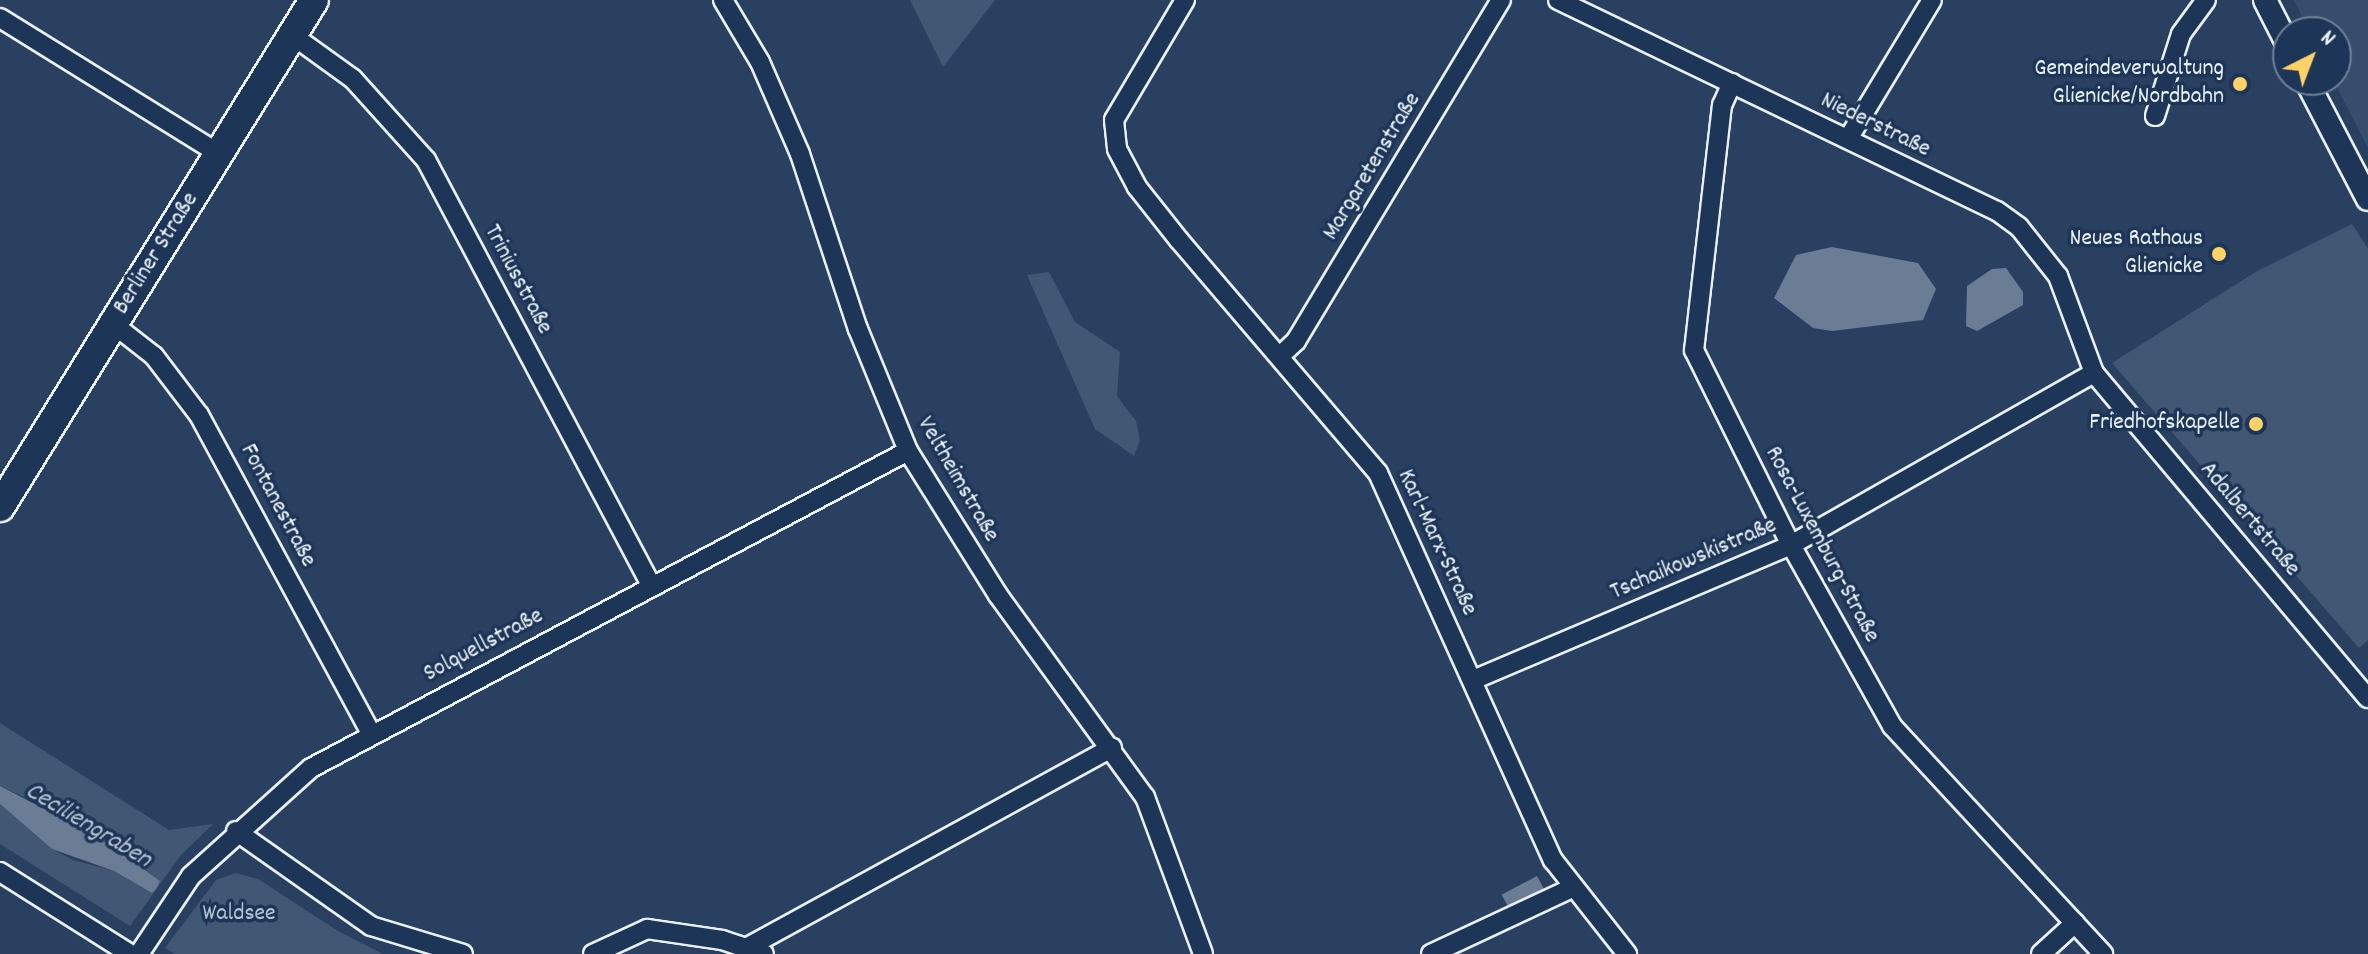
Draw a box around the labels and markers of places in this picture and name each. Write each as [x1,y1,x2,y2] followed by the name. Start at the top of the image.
[2034,56,2224,112] place label: Gemeindeverwaltung Glienicke/Nordbahn
[2231,75,2249,93] marker: Gemeindeverwaltung Glienicke/Nordbahn
[2070,226,2203,282] place label: Neues Rathaus Glienicke
[2210,245,2228,263] marker: Neues Rathaus Glienicke
[2089,410,2240,438] place label: Friedhofskapelle
[2247,415,2265,433] marker: Friedhofskapelle

